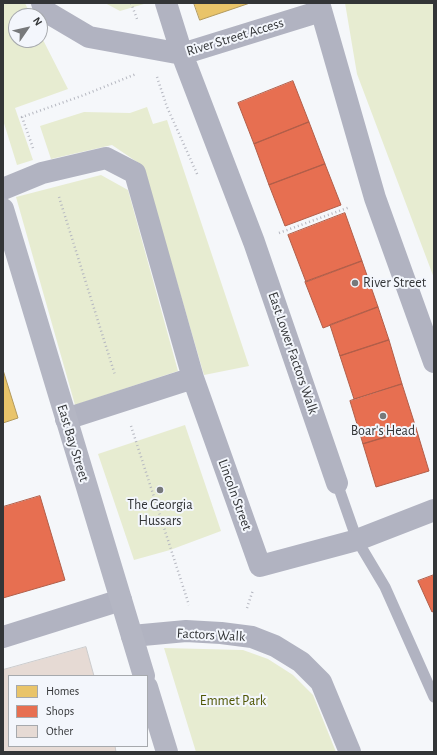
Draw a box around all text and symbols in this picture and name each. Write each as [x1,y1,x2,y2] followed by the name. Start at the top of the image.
[8,8,48,48] north arrow
[184,14,286,60] street label: River Street Access
[31,15,44,28] text: N
[363,275,426,291] place label: River Street
[350,278,360,288] marker: River Street
[264,290,322,416] street label: East Lower Factors Walk
[53,402,93,484] street label: East Bay Street
[378,411,388,421] marker: Boar's Head
[351,423,415,439] place label: Boar's Head
[214,457,256,533] street label: Lincoln Street
[155,485,165,495] marker: The Georgia Hussars
[127,497,193,530] place label: The Georgia Hussars
[176,625,246,645] street label: Factors Walk
[8,675,148,747] legend
[46,685,79,697] text: Homes
[200,693,266,709] park label: Emmet Park
[46,705,74,717] text: Shops
[46,725,73,737] text: Other

